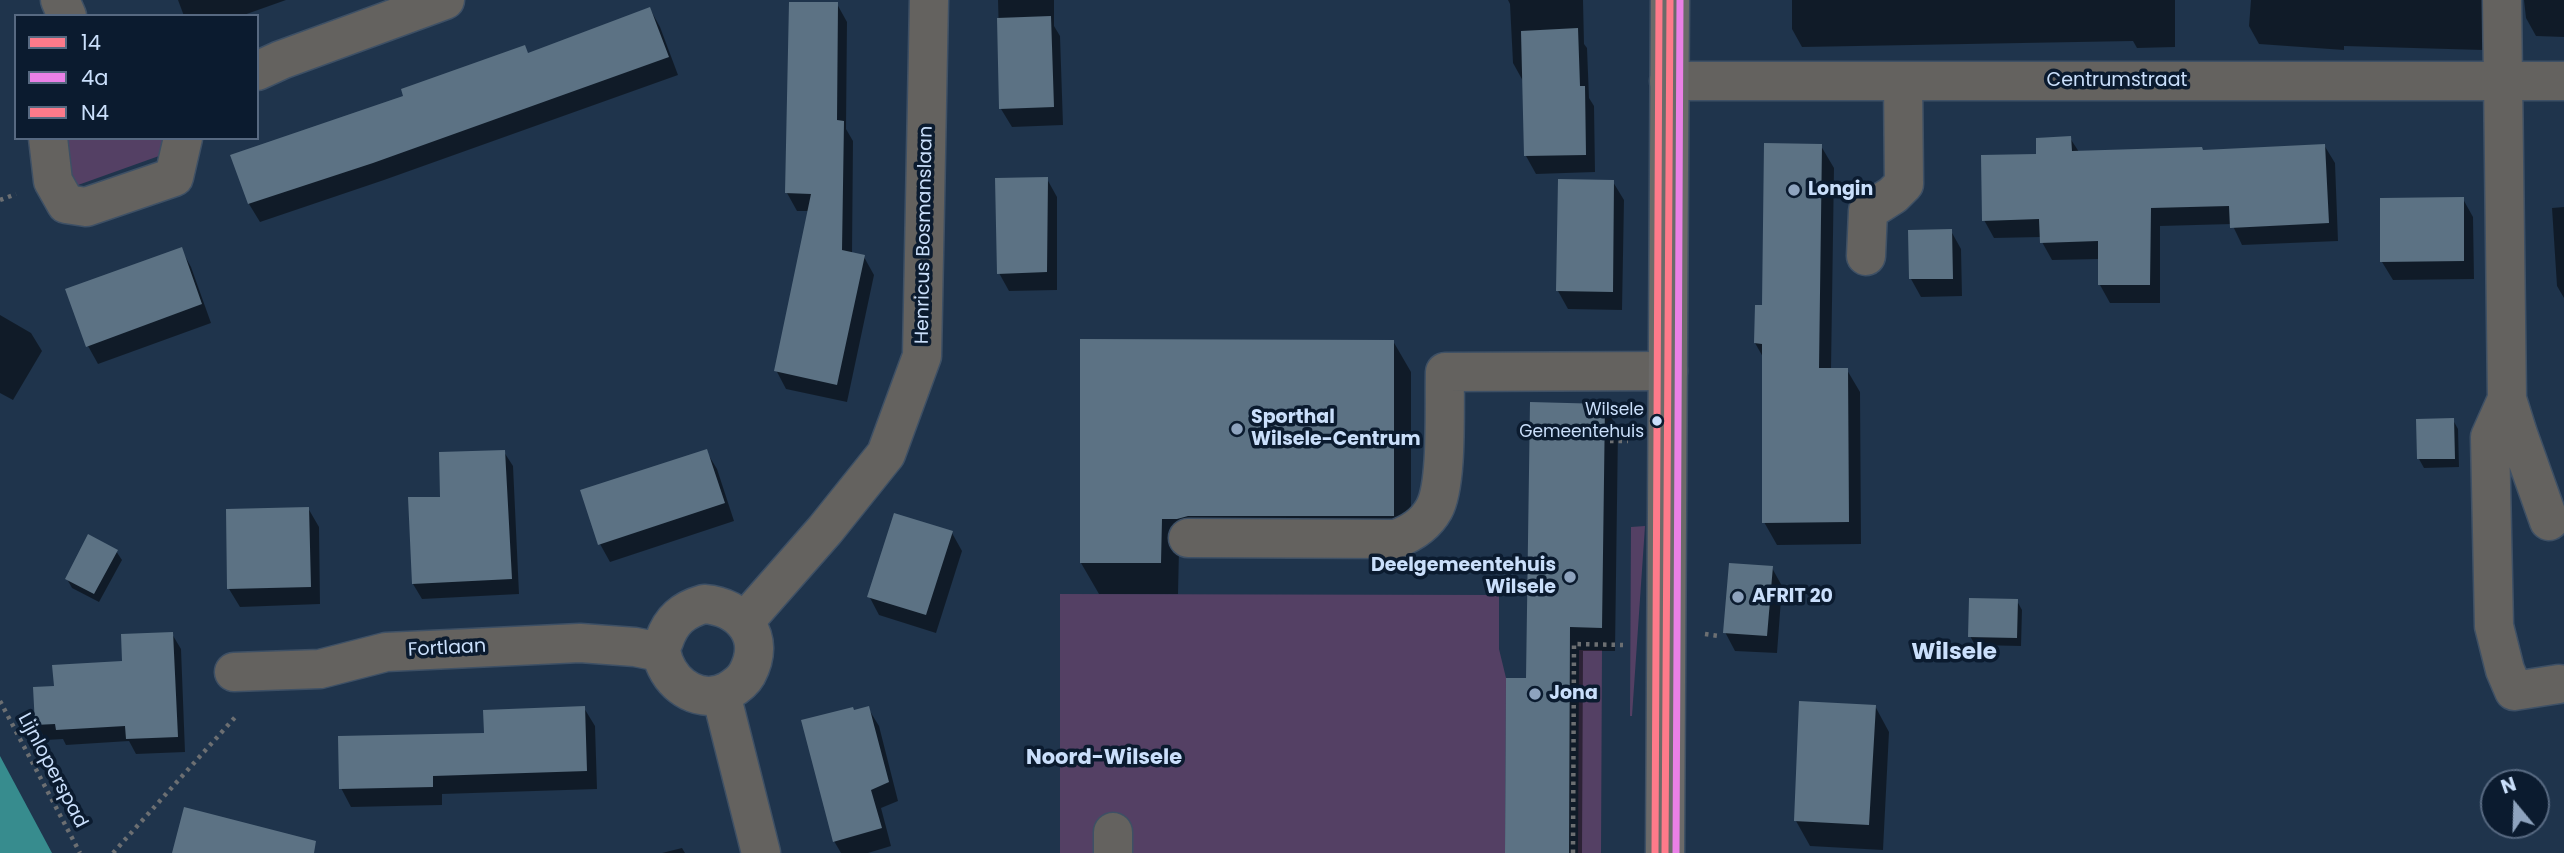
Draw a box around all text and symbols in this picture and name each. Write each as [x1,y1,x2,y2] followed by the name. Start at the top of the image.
[14,14,259,140] legend
[81,28,101,57] text: 14
[81,63,108,92] text: 4a
[2047,70,2187,92] street label: Centrumstraat
[81,98,109,127] text: N4
[912,126,938,344] street label: Henricus Bosmanslaan
[1808,179,1873,201] place label: Longin
[1786,182,1802,198] marker: Longin
[1519,401,1644,441] place label: Wilsele Gemeentehuis
[1251,407,1421,451] place label: Sporthal Wilsele-Centrum
[1650,414,1664,428] marker: Wilsele Gemeentehuis
[1229,421,1245,437] marker: Sporthal Wilsele-Centrum
[1371,555,1556,599] place label: Deelgemeentehuis Wilsele
[1562,569,1578,585] marker: Deelgemeentehuis Wilsele
[1752,586,1833,608] place label: AFRIT 20
[1730,589,1746,605] marker: AFRIT 20
[407,636,487,662] street label: Fortlaan
[1911,639,1997,667] district label: Wilsele
[1549,683,1598,705] place label: Jona
[1527,686,1543,702] marker: Jona
[12,710,92,832] street label: Lijnloperspad
[1026,746,1182,772] district label: Noord-Wilsele
[2480,769,2550,839] north arrow
[2497,770,2520,801] text: N

